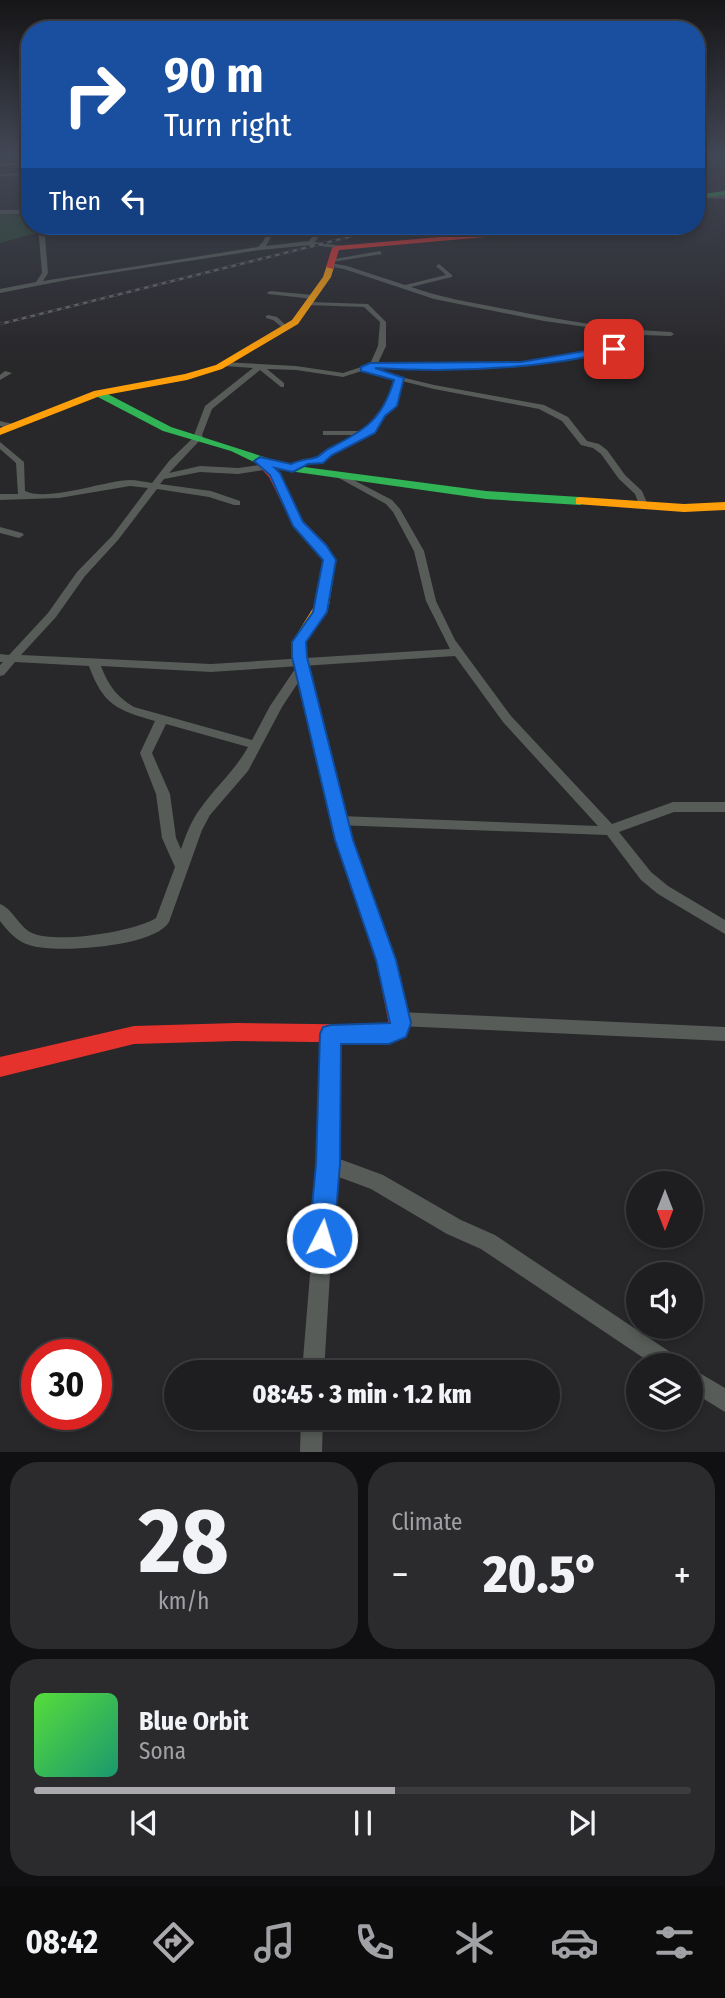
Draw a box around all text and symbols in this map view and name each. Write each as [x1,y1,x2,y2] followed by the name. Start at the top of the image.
[164,46,264,105] text: 90 m
[49,49,140,140] icon: right
[164,106,291,144] text: Turn right
[115,182,153,220] icon: left
[49,186,101,217] text: Then
[584,319,644,379] pin
[595,330,633,368] icon: arrive
[626,1171,704,1248] north arrow
[626,1171,703,1430] map controls
[285,1201,359,1275] position arrow
[626,1262,703,1339] button: sound
[21,1339,112,1430] speed limit sign: 30
[626,1353,703,1430] button: layers
[252,1379,472,1410] text: 08:45 · 3 min · 1.2 km
[139,1487,229,1596] text: 28
[392,1508,462,1536] text: Climate
[483,1543,599,1606] text: 20.5°
[392,1552,409,1598] text: −
[674,1552,691,1598] text: +
[158,1587,209,1615] text: km/h
[139,1706,249,1737] text: Blue Orbit
[139,1737,186,1765] text: Sona
[125,1804,163,1842] icon: previous
[344,1804,382,1842] icon: pause
[563,1804,601,1842] icon: next
[149,1918,198,1967] icon: directions
[250,1918,299,1967] icon: music
[350,1918,399,1967] icon: phone
[450,1918,499,1967] icon: climate
[550,1918,599,1967] icon: car
[650,1918,699,1967] icon: filters
[26,1923,98,1961] text: 08:42

